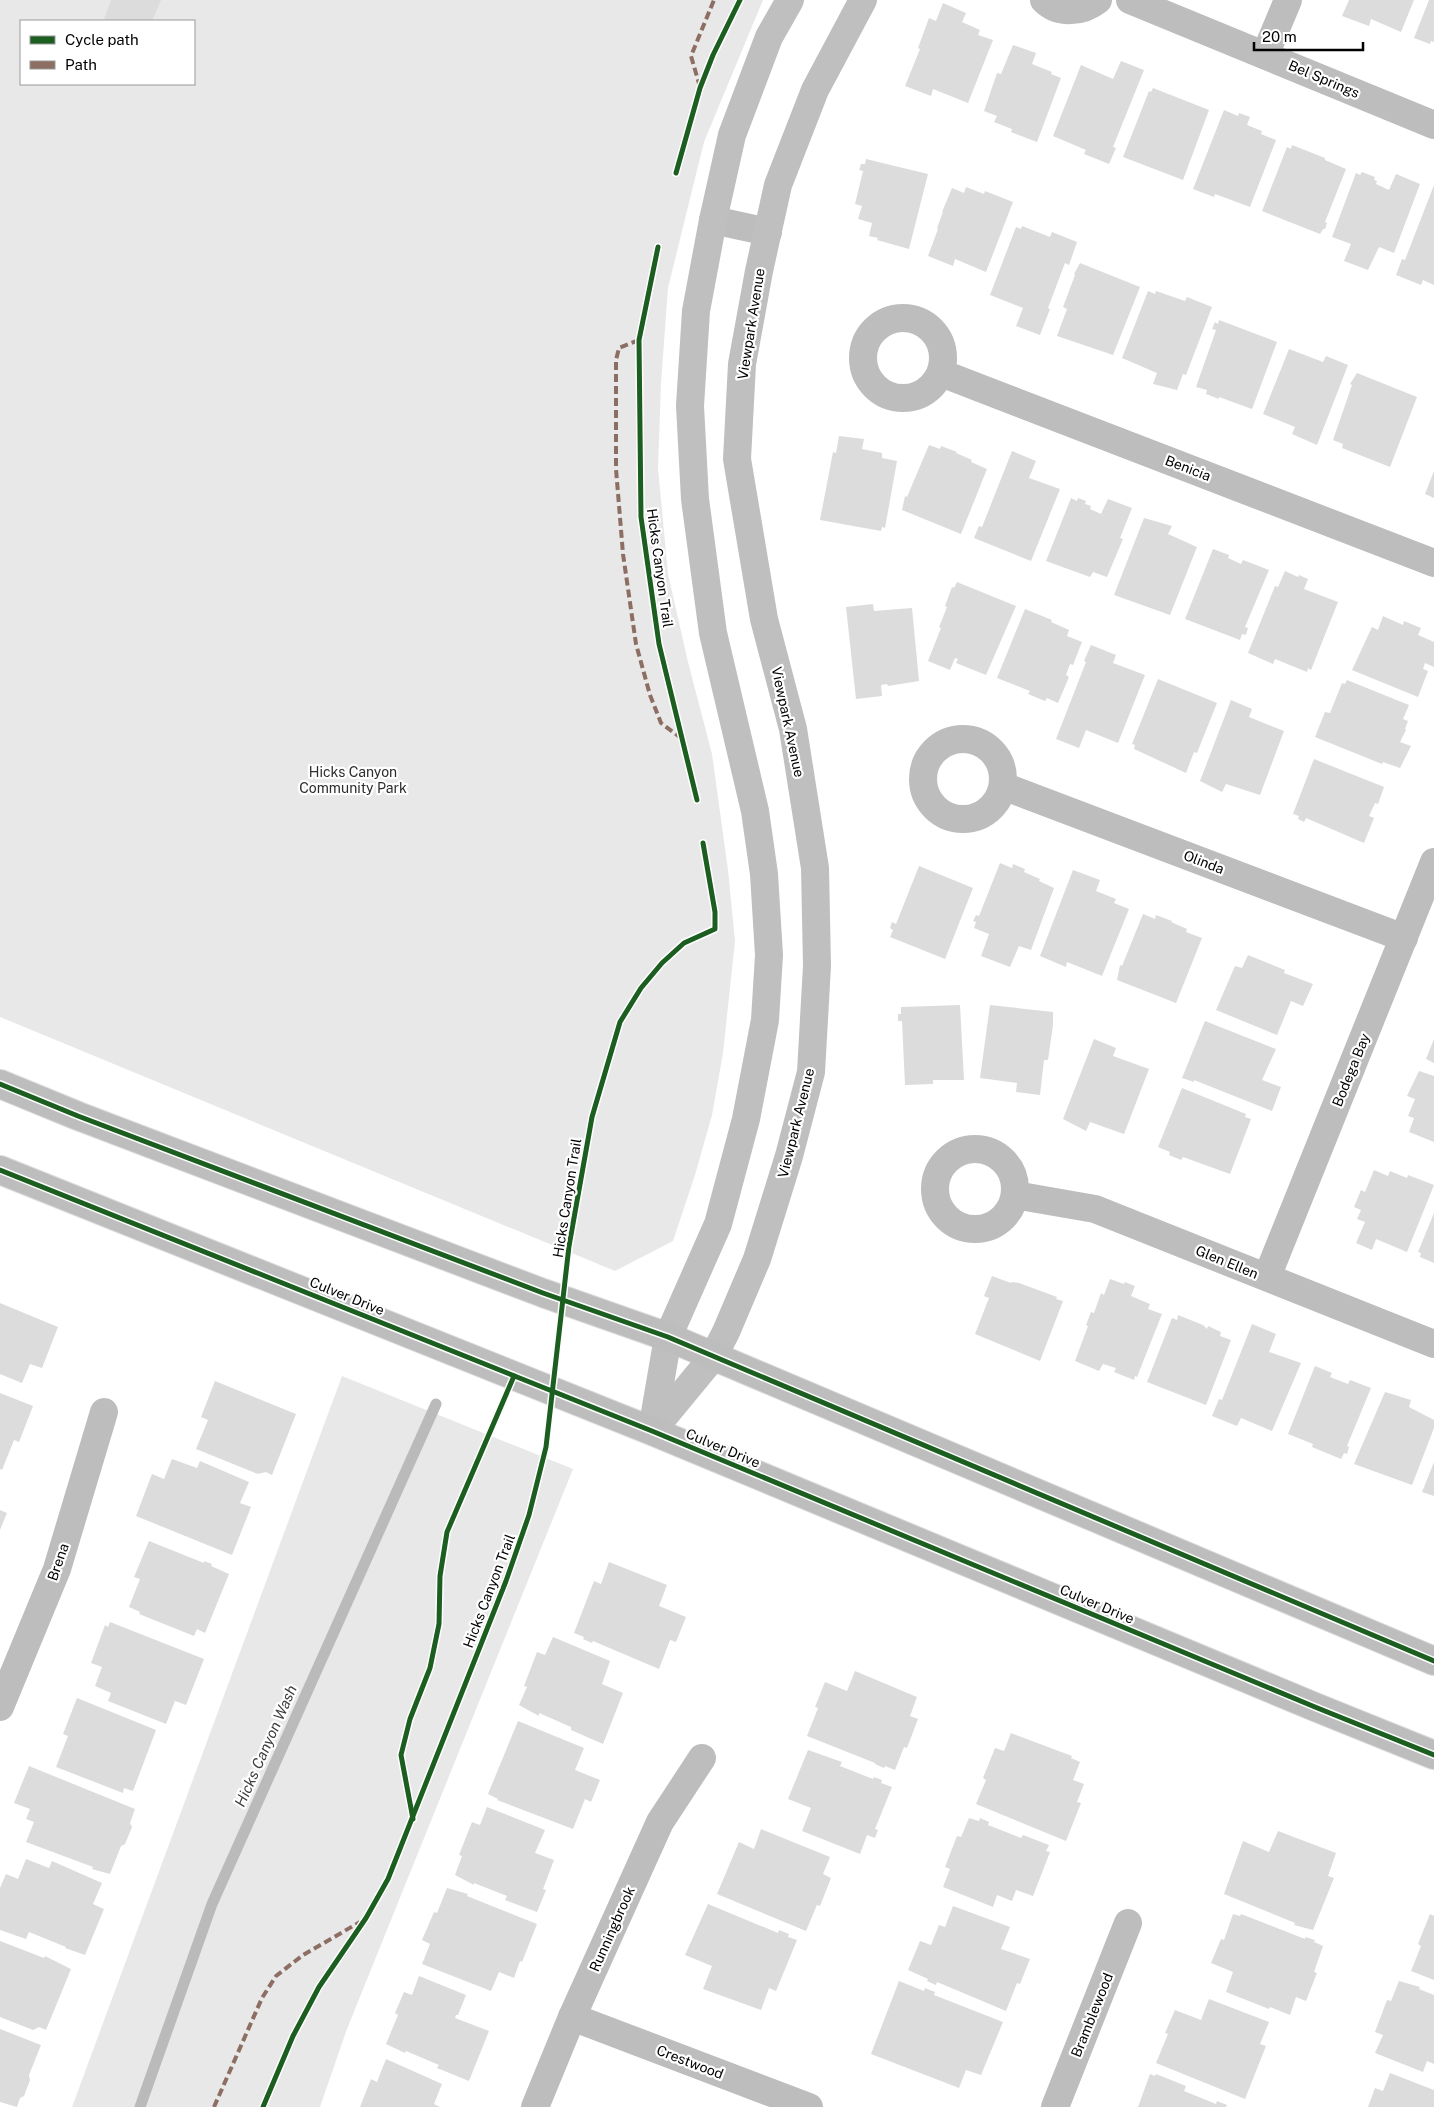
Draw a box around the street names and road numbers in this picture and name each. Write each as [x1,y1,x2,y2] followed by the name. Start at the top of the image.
[1286,57,1362,101] street label: Bel Springs
[734,267,768,381] street label: Viewpark Avenue
[1163,452,1213,484] street label: Benicia
[644,507,676,629] street label: Hicks Canyon Trail
[768,665,808,779] street label: Viewpark Avenue
[1181,847,1227,877] street label: Olinda
[1329,1031,1373,1109] street label: Bodega Bay
[775,1066,817,1179] street label: Viewpark Avenue
[550,1137,584,1259] street label: Hicks Canyon Trail
[1193,1242,1261,1282] street label: Glen Ellen
[307,1274,387,1318] street label: Culver Drive
[683,1425,763,1471] street label: Culver Drive
[460,1532,518,1650] street label: Hicks Canyon Trail
[44,1541,72,1583] street label: Brena
[1057,1581,1137,1627] street label: Culver Drive
[586,1884,638,1974] street label: Runningbrook
[1068,1971,1116,2059] street label: Bramblewood
[654,2042,726,2082] street label: Crestwood

